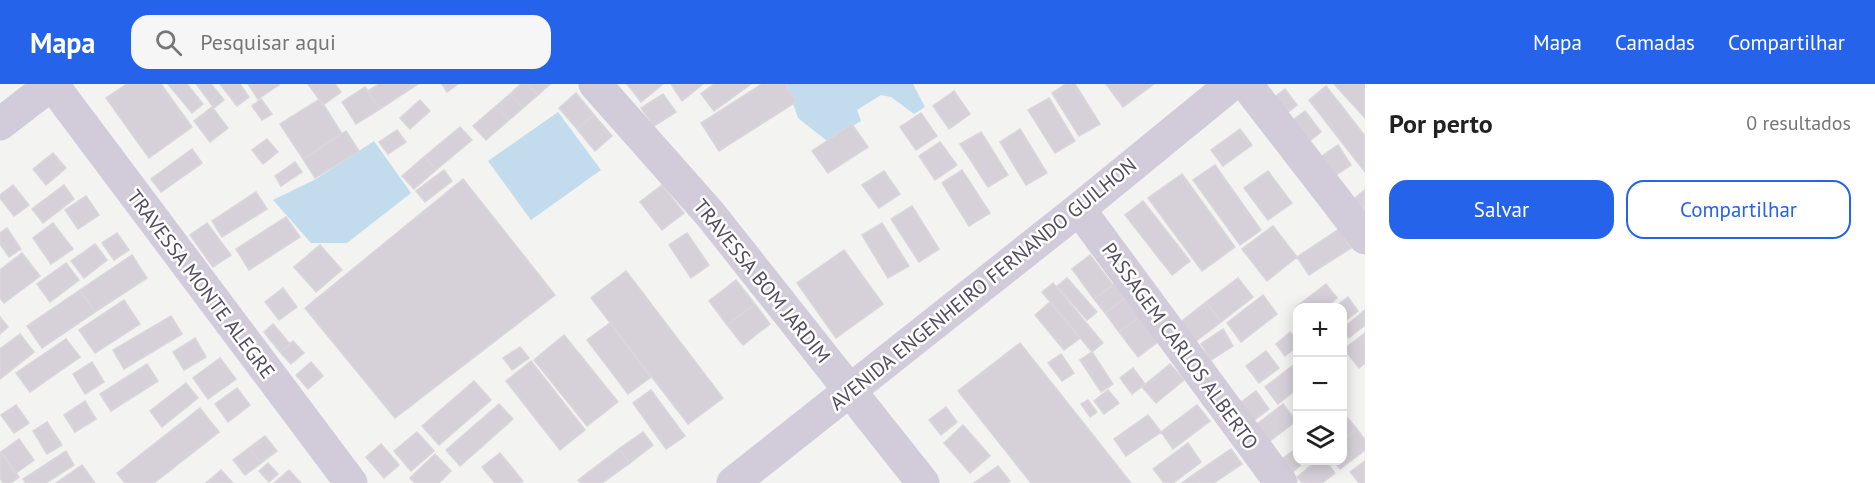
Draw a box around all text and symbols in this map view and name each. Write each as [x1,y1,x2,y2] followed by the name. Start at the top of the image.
[131,15,551,69] search box
[30,24,95,61] text: Mapa
[152,26,185,59] icon: search
[200,28,336,56] text: Pesquisar aqui
[1533,29,1582,56] text: Mapa
[1615,29,1695,56] text: Camadas
[1728,29,1845,56] text: Compartilhar
[1389,107,1493,140] text: Por perto
[1746,110,1851,136] text: 0 resultados
[824,152,1142,416] street label: AVENIDA ENGENHEIRO FERNANDO GUILHON
[1389,180,1614,239] button: Salvar
[1626,180,1851,239] button: Compartilhar
[121,184,281,384] street label: TRAVESSA MONTE ALEGRE
[688,194,836,368] street label: TRAVESSA BOM JARDIM
[1096,237,1264,455] street label: PASSAGEM CARLOS ALBERTO
[1293,303,1347,465] map controls
[1293,303,1347,357] button: +
[1293,357,1347,411] button: −
[1293,411,1347,465] button: layers

